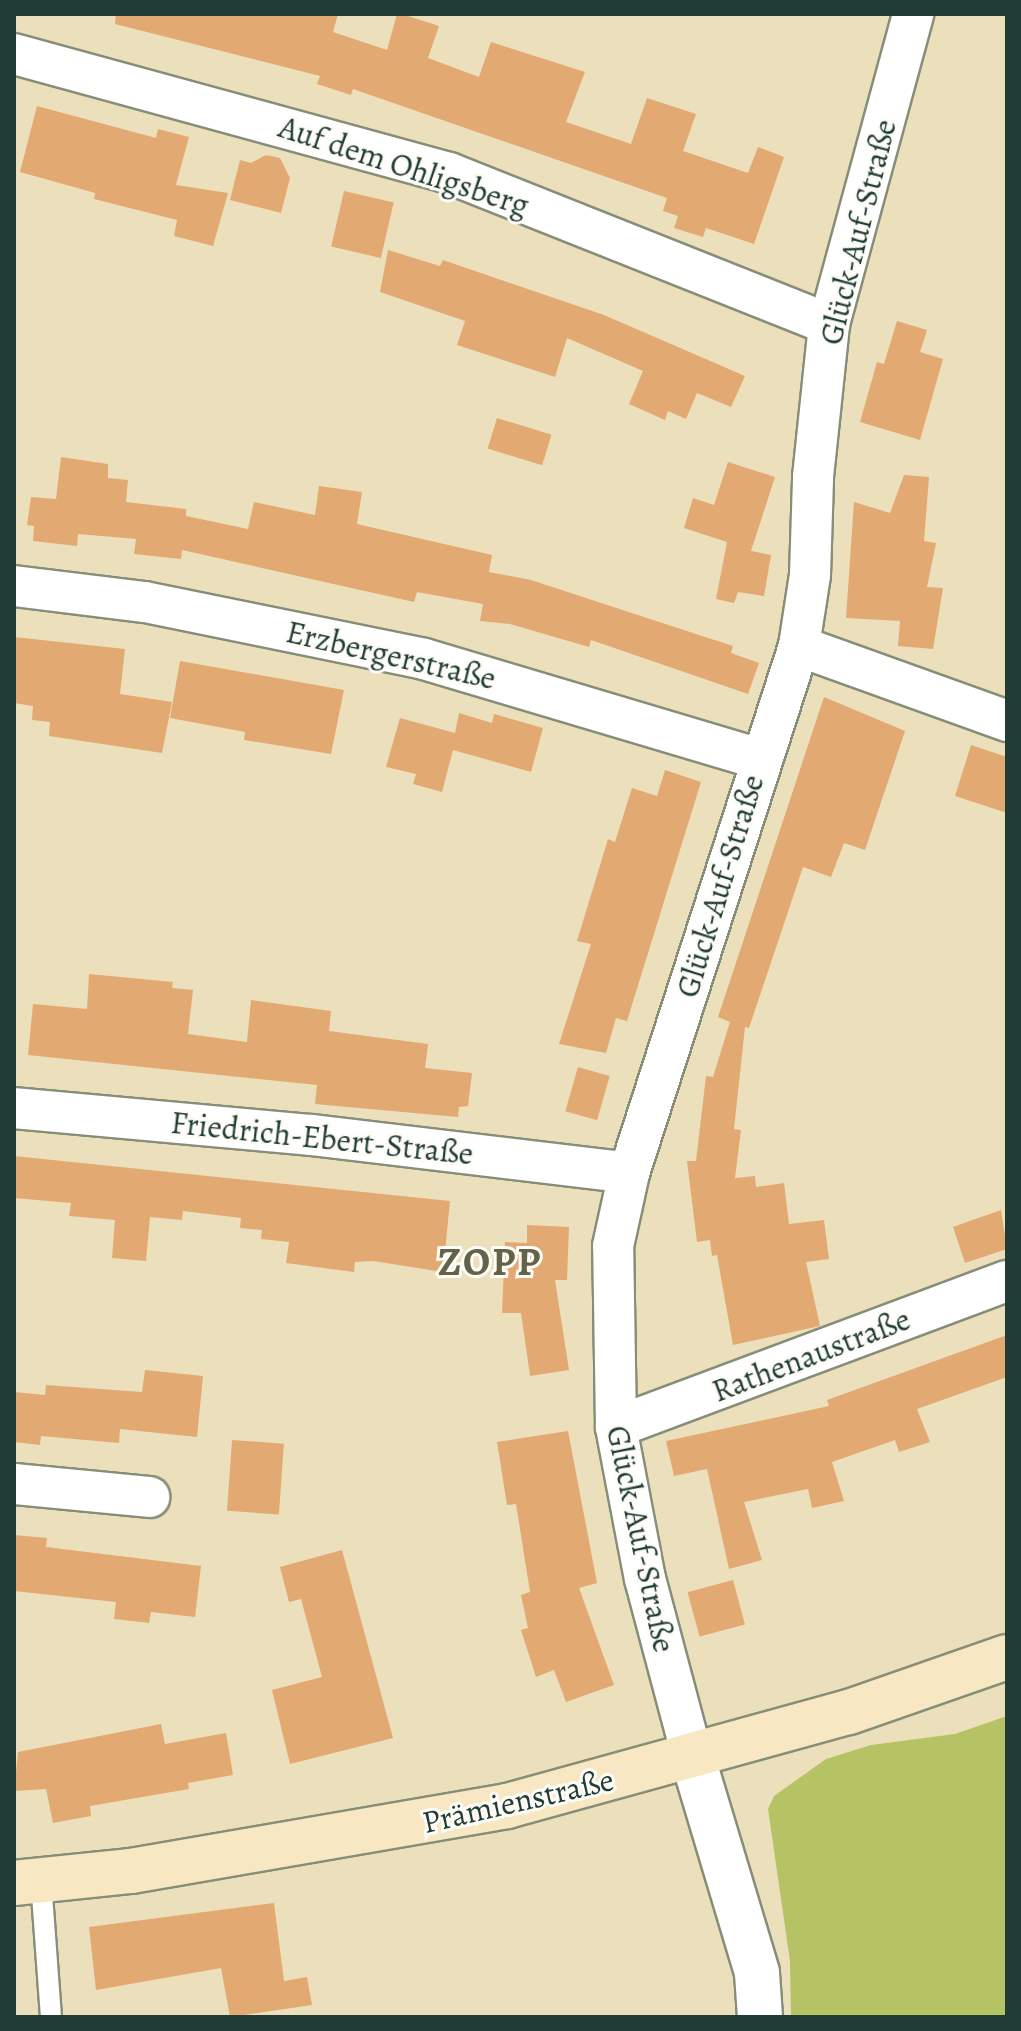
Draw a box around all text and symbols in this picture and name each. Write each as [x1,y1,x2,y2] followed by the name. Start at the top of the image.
[274,107,534,225] street label: Auf dem Ohligsberg
[811,115,905,349] street label: Glück-Auf-Straße
[282,612,500,698] street label: Erzbergerstraße
[668,770,772,1002] street label: Glück-Auf-Straße
[169,1103,475,1173] street label: Friedrich-Ebert-Straße
[438,1238,542,1286] district label: ZOPP
[707,1300,915,1410] street label: Rathenaustraße
[598,1422,684,1656] street label: Glück-Auf-Straße
[419,1760,617,1842] street label: Prämienstraße

